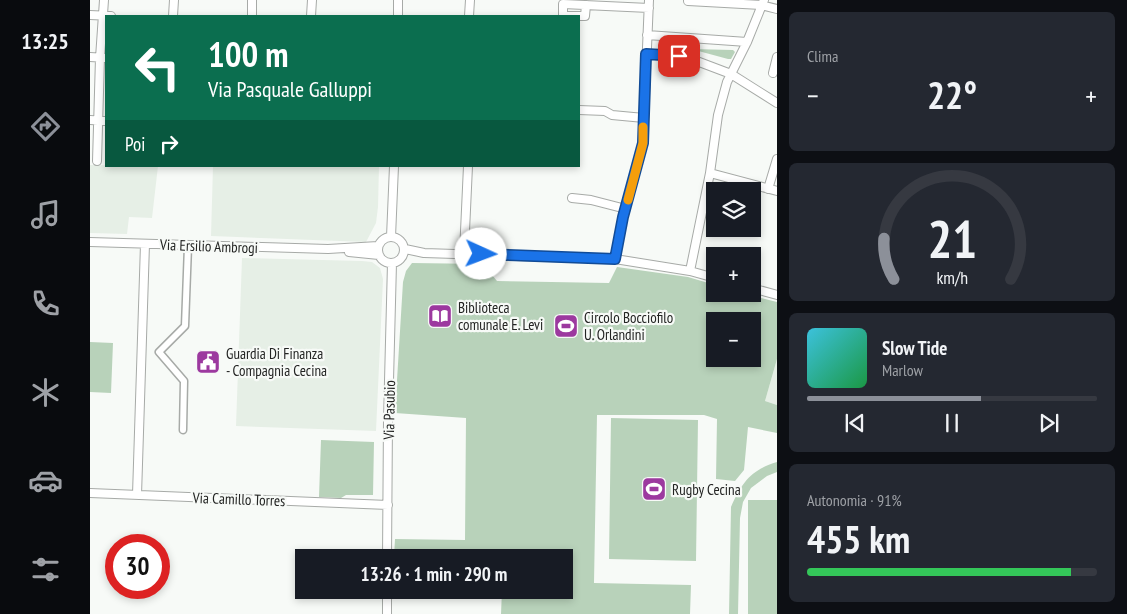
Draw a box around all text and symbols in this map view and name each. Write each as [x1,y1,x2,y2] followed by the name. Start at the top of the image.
[21,27,69,55] text: 13:25
[208,31,289,77] text: 100 m
[125,35,190,100] icon: left
[658,35,700,77] pin
[665,42,693,70] icon: arrive
[807,46,838,66] text: Clima
[927,70,977,119] text: 22°
[208,75,372,103] text: Via Pasquale Galluppi
[807,77,819,114] text: −
[1085,77,1097,114] text: +
[28,109,63,144] icon: directions
[155,130,183,158] icon: right
[125,132,145,156] text: Poi
[706,182,761,367] map controls
[706,182,761,237] button: layers
[28,197,63,232] icon: music
[927,205,977,272] text: 21
[454,227,506,279] position arrow
[159,235,258,257] street label: Via Ersilio Ambrogi
[706,247,761,302] button: +
[936,266,968,289] text: km/h
[28,286,63,321] icon: phone
[458,298,543,334] place label: Biblioteca comunale E. Levi
[427,303,453,329] library icon: Biblioteca comunale E. Levi
[584,308,673,344] place label: Circolo Bocciofilo U. Orlandini
[706,312,761,367] button: −
[553,313,579,339] sports icon: Circolo Bocciofilo U. Orlandini
[882,336,947,360] text: Slow Tide
[226,344,327,380] place label: Guardia Di Finanza - Compagnia Cecina
[195,349,221,375] public building icon: Guardia Di Finanza - Compagnia Cecina
[882,360,923,380] text: Marlow
[28,375,63,410] icon: climate
[379,380,399,441] street label: Via Pasubio
[841,409,869,437] icon: previous
[938,409,966,437] icon: pause
[1035,409,1063,437] icon: next
[28,463,63,498] icon: car
[641,476,667,502] sports icon: Rugby Cecina
[672,480,741,499] place label: Rugby Cecina
[191,488,286,510] street label: Via Camillo Torres
[807,490,902,510] text: Autonomia · 91%
[807,514,910,563] text: 455 km
[105,534,170,599] speed limit sign: 30
[28,552,63,587] icon: filters
[361,562,507,586] text: 13:26 · 1 min · 290 m

